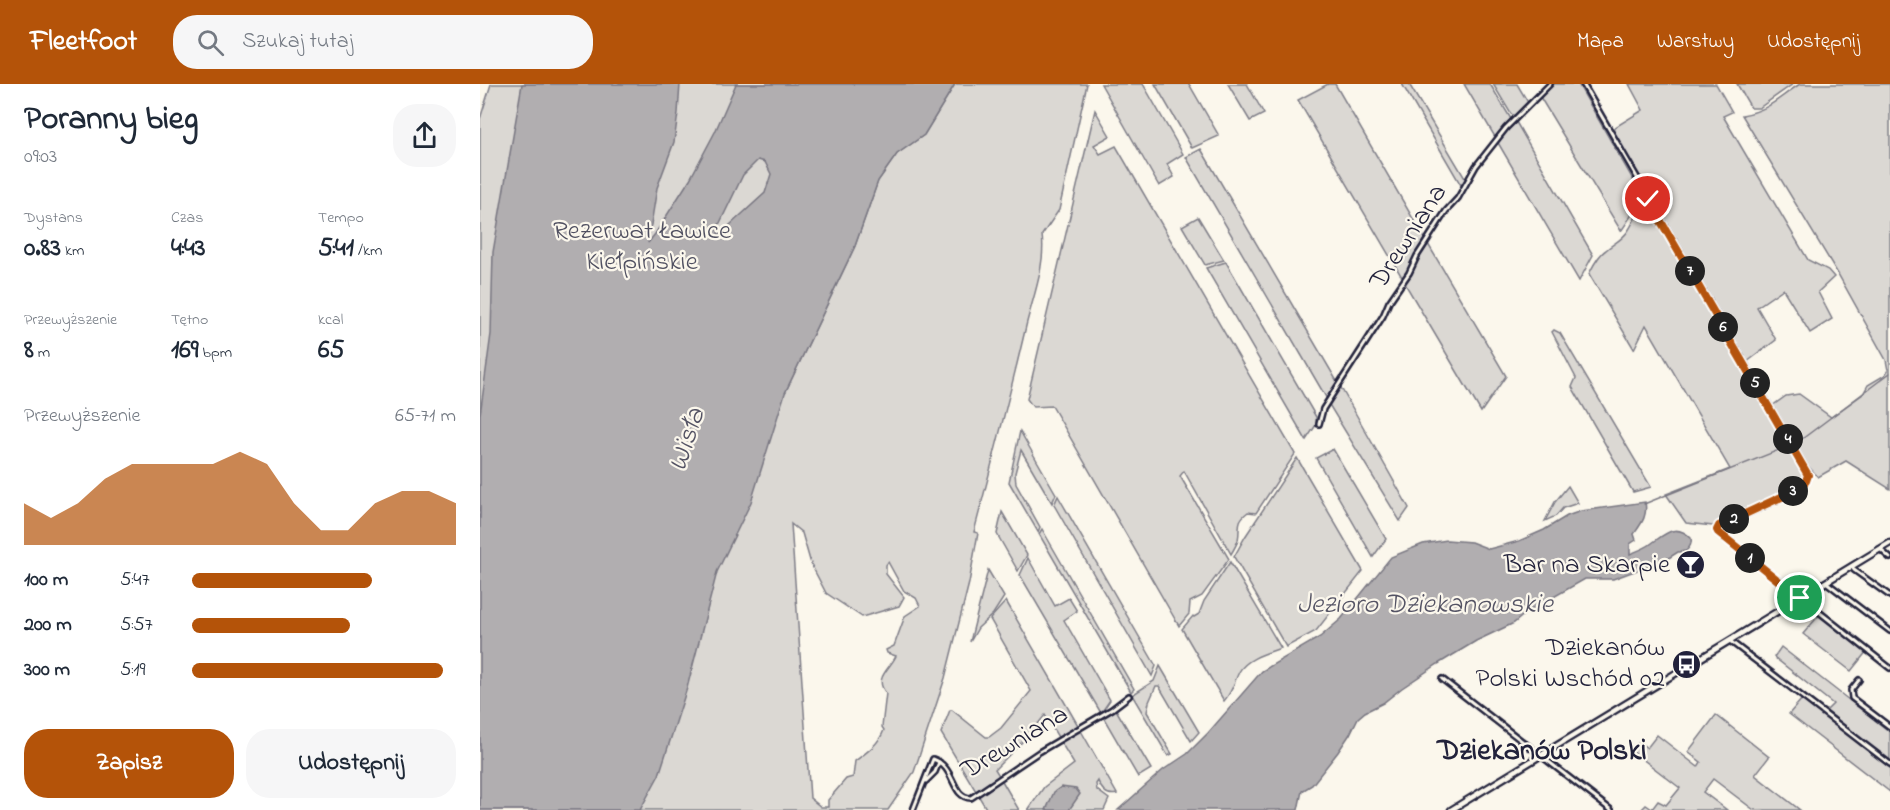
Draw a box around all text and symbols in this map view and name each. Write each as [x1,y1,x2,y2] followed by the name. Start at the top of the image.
[173,15,593,69] search box
[30,22,137,63] text: Fleetfoot
[194,26,227,59] icon: search
[242,26,353,58] text: Szukaj tutaj
[1577,27,1624,57] text: Mapa
[1657,27,1734,57] text: Warstwy
[1767,27,1860,57] text: Udostępnij
[24,96,198,144] text: Poranny bieg
[393,104,456,167] button: share
[24,143,57,172] text: 09:03
[1622,173,1673,224] pin
[1360,177,1458,298] street label: Drewniana
[1631,182,1664,215] icon: check
[24,206,83,230] text: Dystans
[171,206,203,230] text: Czas
[318,206,364,230] text: Tempo
[553,212,732,282] park label: Rezerwat Ławice Kiełpińskie
[24,230,61,268] text: 0.83
[171,230,205,268] text: 4:43
[318,230,354,268] text: 5:41
[61,239,84,263] text: km
[354,239,382,263] text: /km
[1675,256,1705,286] pin: 7
[1687,259,1693,283] text: 7
[24,308,117,332] text: Przewyższenie
[171,308,208,332] text: Tętno
[318,308,343,332] text: kcal
[1708,312,1738,342] pin: 6
[1719,315,1727,339] text: 6
[24,332,34,370] text: 8
[171,332,199,370] text: 169
[318,332,344,370] text: 65
[34,341,50,365] text: m
[199,341,232,365] text: bpm
[1740,368,1770,398] pin: 5
[1750,371,1760,395] text: 5
[24,402,140,431] text: Przewyższenie
[395,402,456,431] text: 65–71 m
[659,402,718,477] water label: Wisła
[1773,424,1803,454] pin: 4
[1785,427,1791,451] text: 4
[1778,476,1808,506] pin: 3
[1790,479,1796,503] text: 3
[1719,504,1749,534] pin: 2
[1730,507,1738,531] text: 2
[1735,543,1765,573] pin: 1
[1503,546,1671,585] place label: Bar na Skarpie
[1747,546,1753,570] text: 1
[1675,549,1707,581] bar icon: Bar na Skarpie
[24,566,68,595] text: 100 m
[120,566,150,595] text: 5:47
[1774,572,1825,623] pin
[1783,581,1816,614] icon: arrive
[1297,585,1554,626] water label: Jezioro Dziekanowskie
[24,611,72,640] text: 200 m
[120,611,153,640] text: 5:57
[1476,629,1665,699] place label: Dziekanów Polski Wschód 02
[1670,648,1702,680] bus stop icon: Dziekanów Polski Wschód 02
[24,656,70,685] text: 300 m
[120,656,146,685] text: 5:19
[953,696,1076,791] street label: Drewniana
[24,729,234,798] button: Zapisz
[246,729,456,798] button: Udostępnij
[1435,730,1647,774] district label: Dziekanów Polski

